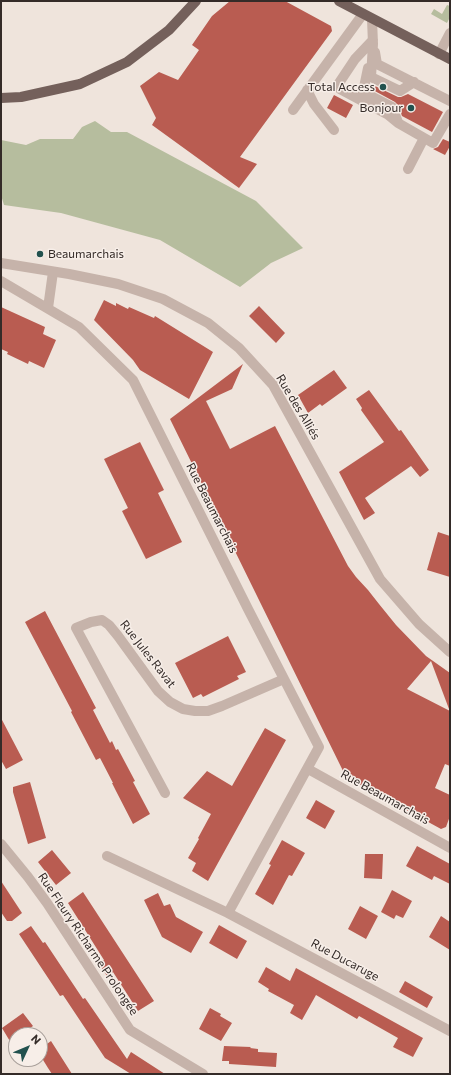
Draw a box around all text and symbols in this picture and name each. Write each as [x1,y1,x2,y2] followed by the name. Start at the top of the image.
[308,80,375,94] place label: Total Access
[378,82,388,92] marker: Total Access
[359,101,403,115] place label: Bonjour
[406,103,416,113] marker: Bonjour
[48,247,124,261] place label: Beaumarchais
[35,249,45,259] marker: Beaumarchais
[273,372,323,442] street label: Rue des Alliés
[183,460,241,556] street label: Rue Beaumarchais
[117,617,179,691] street label: Rue Jules Ravat
[338,767,432,827] street label: Rue Beaumarchais
[35,870,141,1018] street label: Rue Fleury Richarme Prolongée
[308,936,382,984] street label: Rue Ducaruge
[8,1027,48,1067] north arrow
[29,1032,44,1046] text: N

